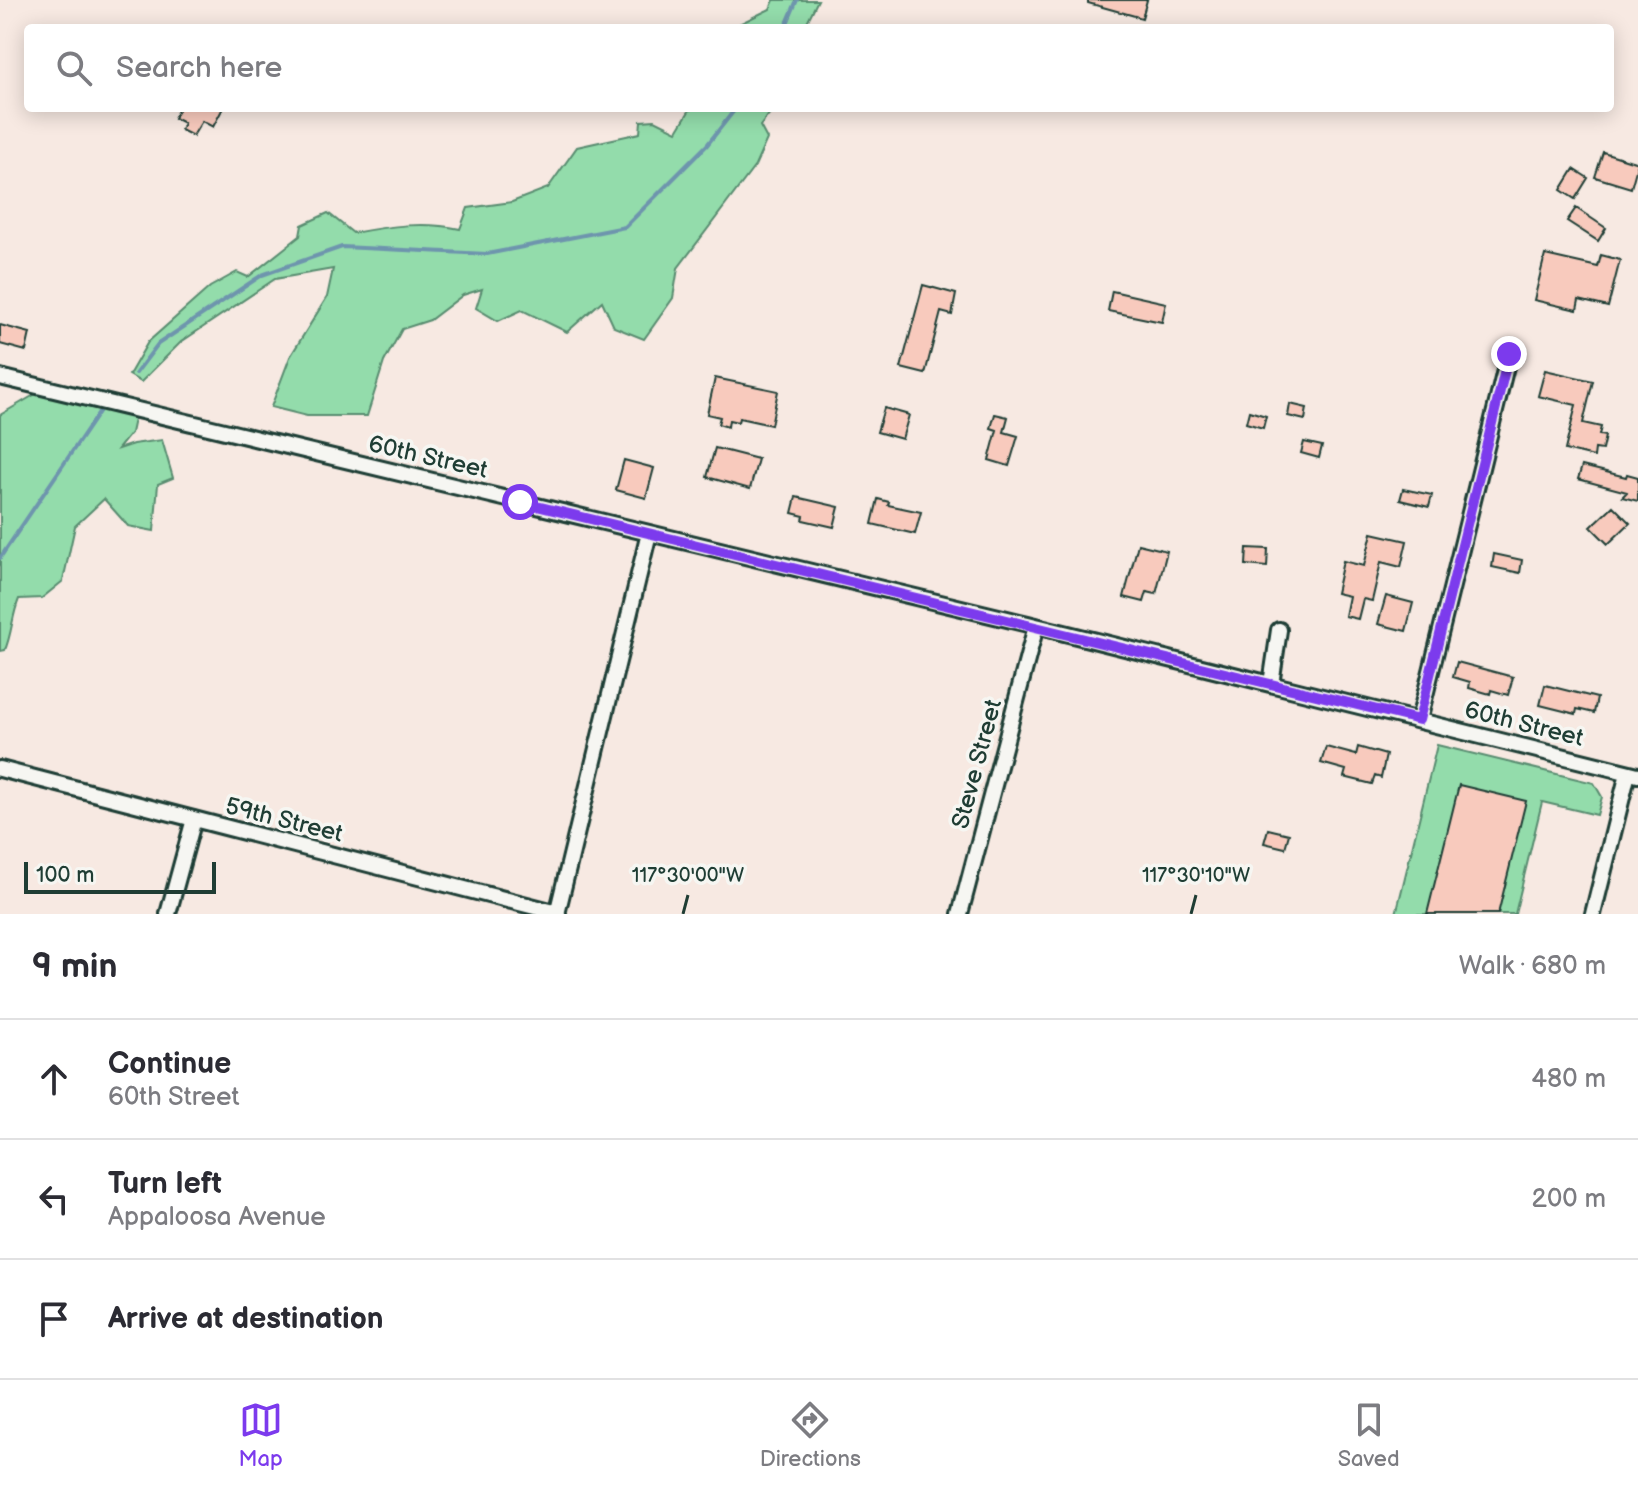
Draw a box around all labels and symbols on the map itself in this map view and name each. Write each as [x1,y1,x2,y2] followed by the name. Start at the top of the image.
[1491,336,1527,372] route end
[366,429,491,485] street label: 60th Street
[502,484,538,520] route start
[1462,695,1587,753] street label: 60th Street
[946,696,1008,832] street label: Steve Street
[222,791,346,849] street label: 59th Street
[24,858,216,894] scale bar
[632,864,744,888] text: 117°30'00"W
[1142,864,1250,888] text: 117°30'10"W

